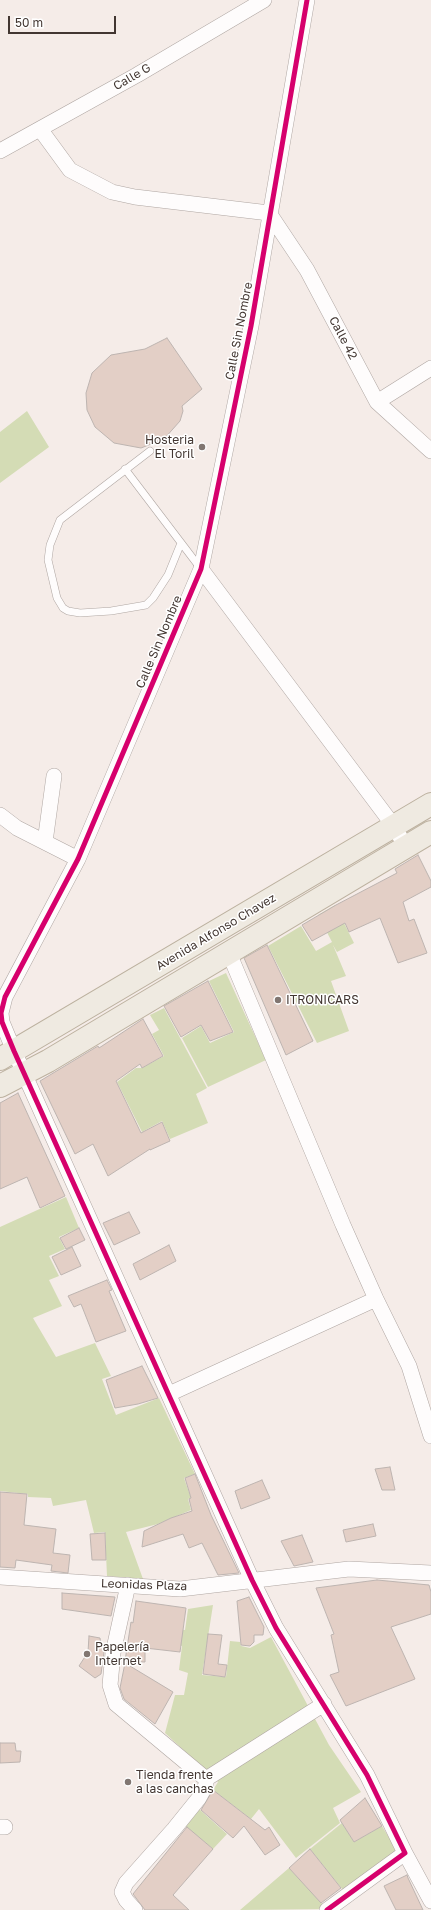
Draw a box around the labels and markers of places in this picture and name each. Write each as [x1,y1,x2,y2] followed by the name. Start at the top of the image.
[145,433,194,461] place label: Hosteria El Toril
[197,442,207,452] marker: Hosteria El Toril
[286,993,359,1007] place label: ITRONICARS
[273,995,283,1005] marker: ITRONICARS
[95,1640,149,1668] place label: Papelería Internet
[82,1649,92,1659] marker: Papelería Internet
[136,1768,214,1796] place label: Tienda frente a las canchas
[123,1777,133,1787] marker: Tienda frente a las canchas

